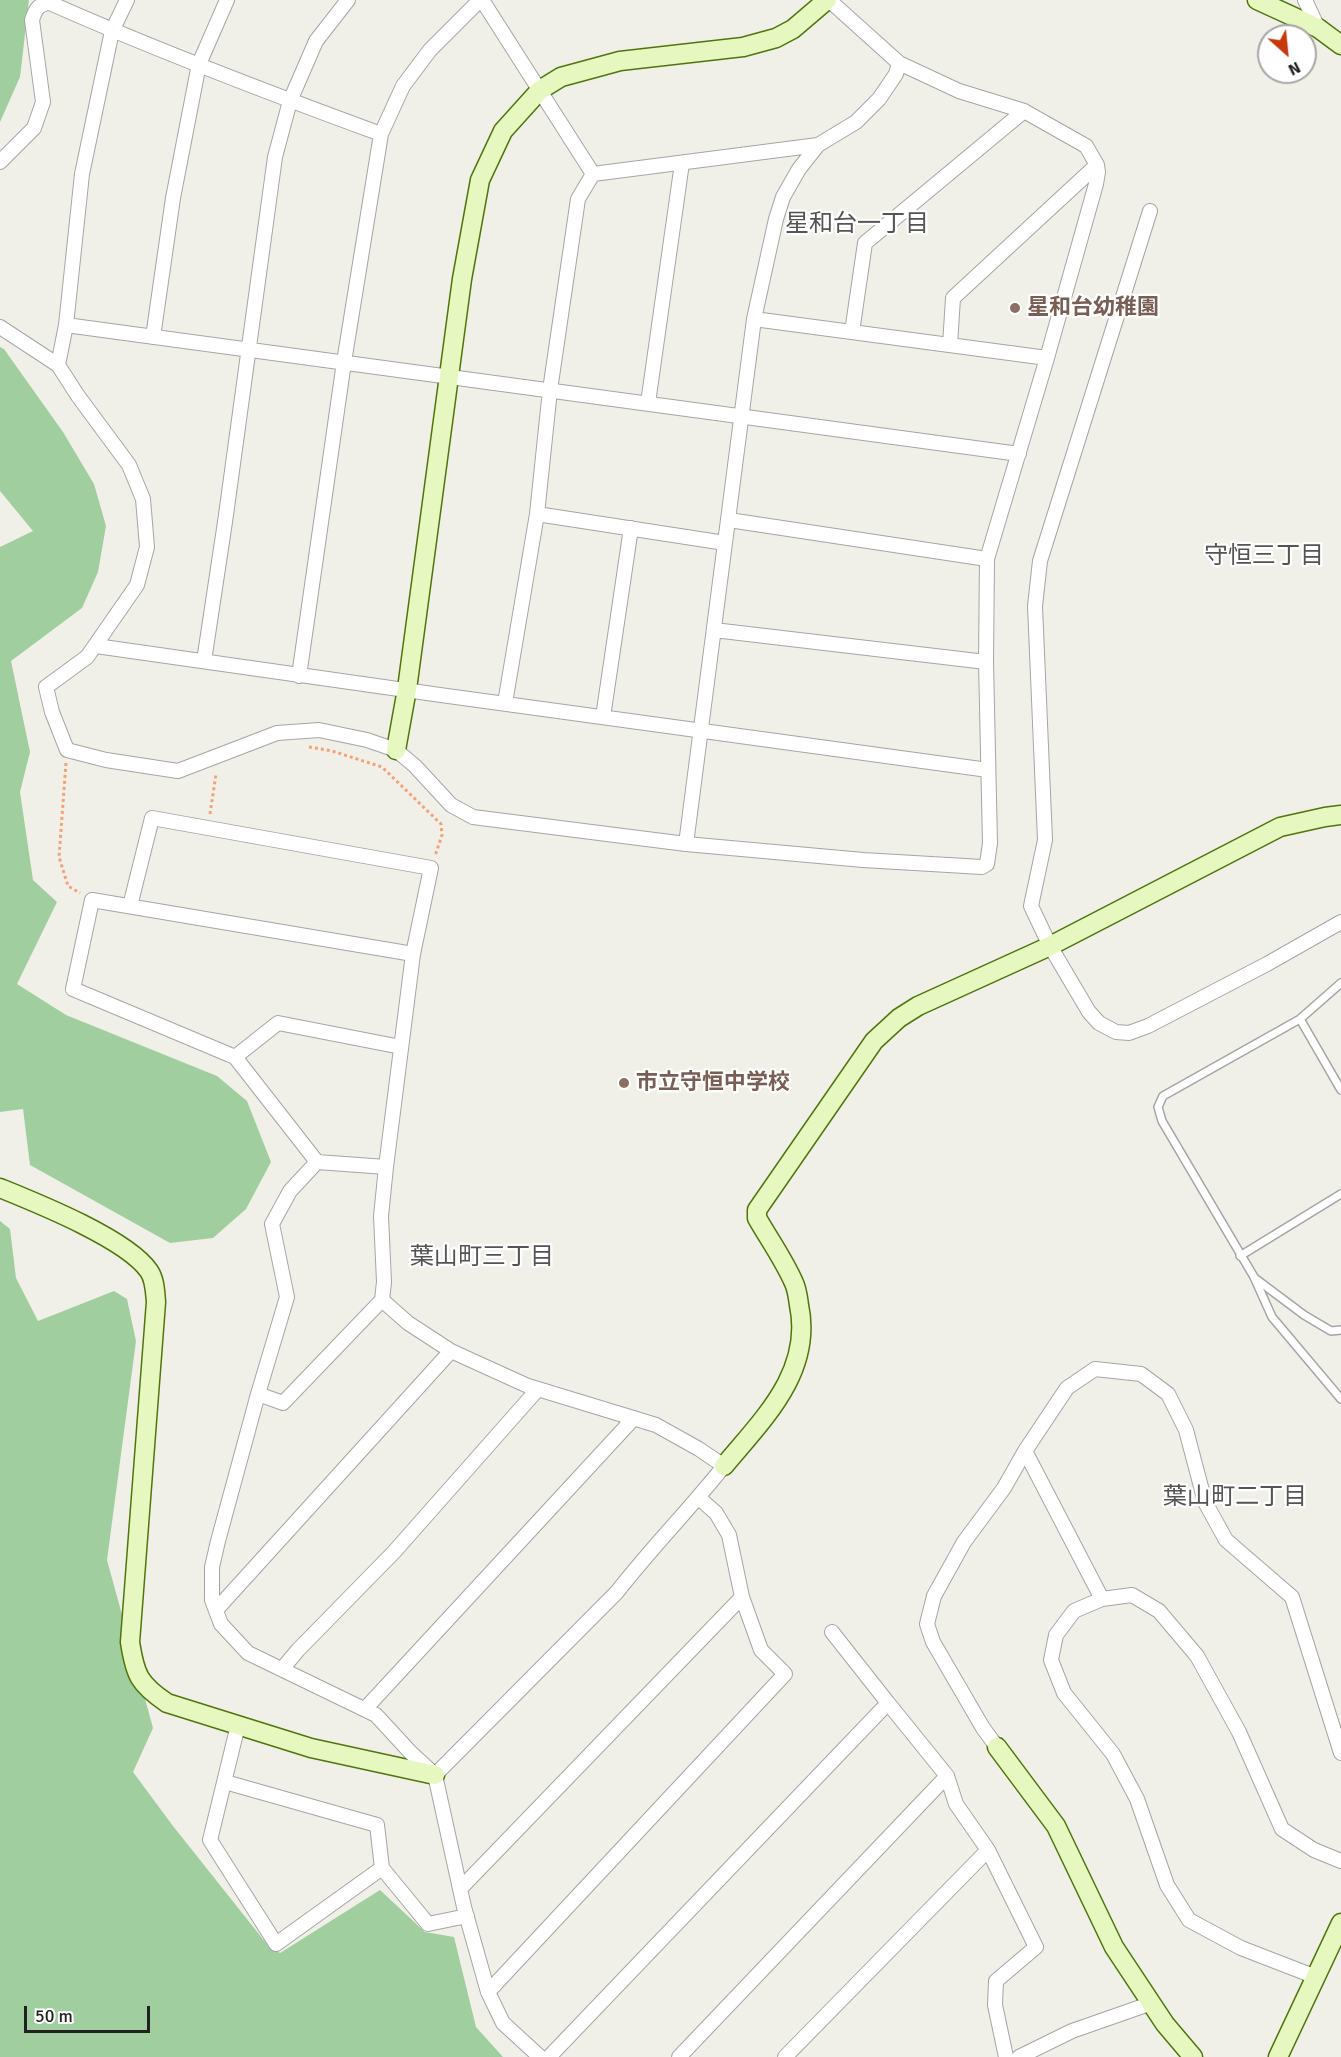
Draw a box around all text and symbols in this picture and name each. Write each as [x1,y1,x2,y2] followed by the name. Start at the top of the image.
[1257,24,1317,84] north arrow
[1285,57,1304,80] text: N
[785,211,929,239] district label: 星和台一丁目
[1027,295,1159,321] place label: 星和台幼稚園
[1008,301,1022,315] marker: 星和台幼稚園
[1204,543,1324,571] district label: 守恒三丁目
[636,1070,790,1096] place label: 市立守恒中学校
[617,1076,631,1090] marker: 市立守恒中学校
[410,1244,554,1272] district label: 葉山町三丁目
[1163,1484,1307,1512] district label: 葉山町二丁目
[27,1994,153,2032] scale bar
[35,2005,73,2027] text: 50 m

